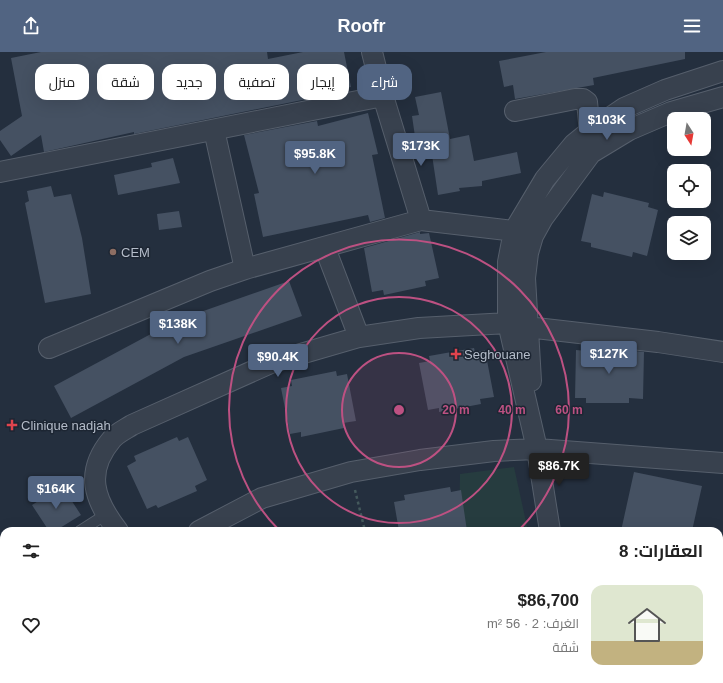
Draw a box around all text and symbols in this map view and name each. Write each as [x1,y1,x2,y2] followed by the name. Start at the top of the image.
[20,15,42,37] icon: share
[681,15,703,37] icon: menu
[338,16,386,36] text: Roofr
[35,64,89,100] chip: منزل
[97,64,154,100] chip: شقة
[162,64,216,100] chip: جديد
[224,64,289,100] chip: تصفية
[297,64,349,100] chip: إيجار
[357,64,412,100] chip: شراء
[579,107,635,141] pin: $103K
[588,112,626,127] text: $103K
[667,112,711,156] north arrow
[667,112,711,260] map controls
[393,133,449,167] pin: $173K
[402,138,440,153] text: $173K
[282,141,348,175] pin: $95.8K
[294,146,336,161] text: $95.8K
[667,164,711,208] button: locate
[667,216,711,260] button: layers
[121,245,150,260] place label: CEM
[108,247,118,257] marker: CEM
[150,311,206,345] pin: $138K
[159,316,197,331] text: $138K
[581,341,637,375] pin: $127K
[245,344,311,378] pin: $90.4K
[590,346,628,361] text: $127K
[464,347,531,362] place label: Seghouane
[257,349,299,364] text: $90.4K
[451,349,461,359] marker: Seghouane
[392,403,406,417] centre of rings
[442,403,470,417] text: 20 m
[498,403,526,417] text: 40 m
[555,403,583,417] text: 60 m
[21,418,111,433] place label: Clinique nadjah
[6,419,18,431] marker: Clinique nadjah
[526,453,592,487] pin: $86.7K
[538,458,580,473] text: $86.7K
[28,476,84,510] pin: $164K
[37,481,75,496] text: $164K
[20,540,42,562] icon: filters
[619,542,703,561] text: العقارات: 8
[518,591,579,610] text: $86,700
[623,601,671,649] icon: home
[20,614,42,636] icon: heart
[487,616,579,631] text: الغرف: 2 · 56 m²
[552,640,579,655] text: شقة

